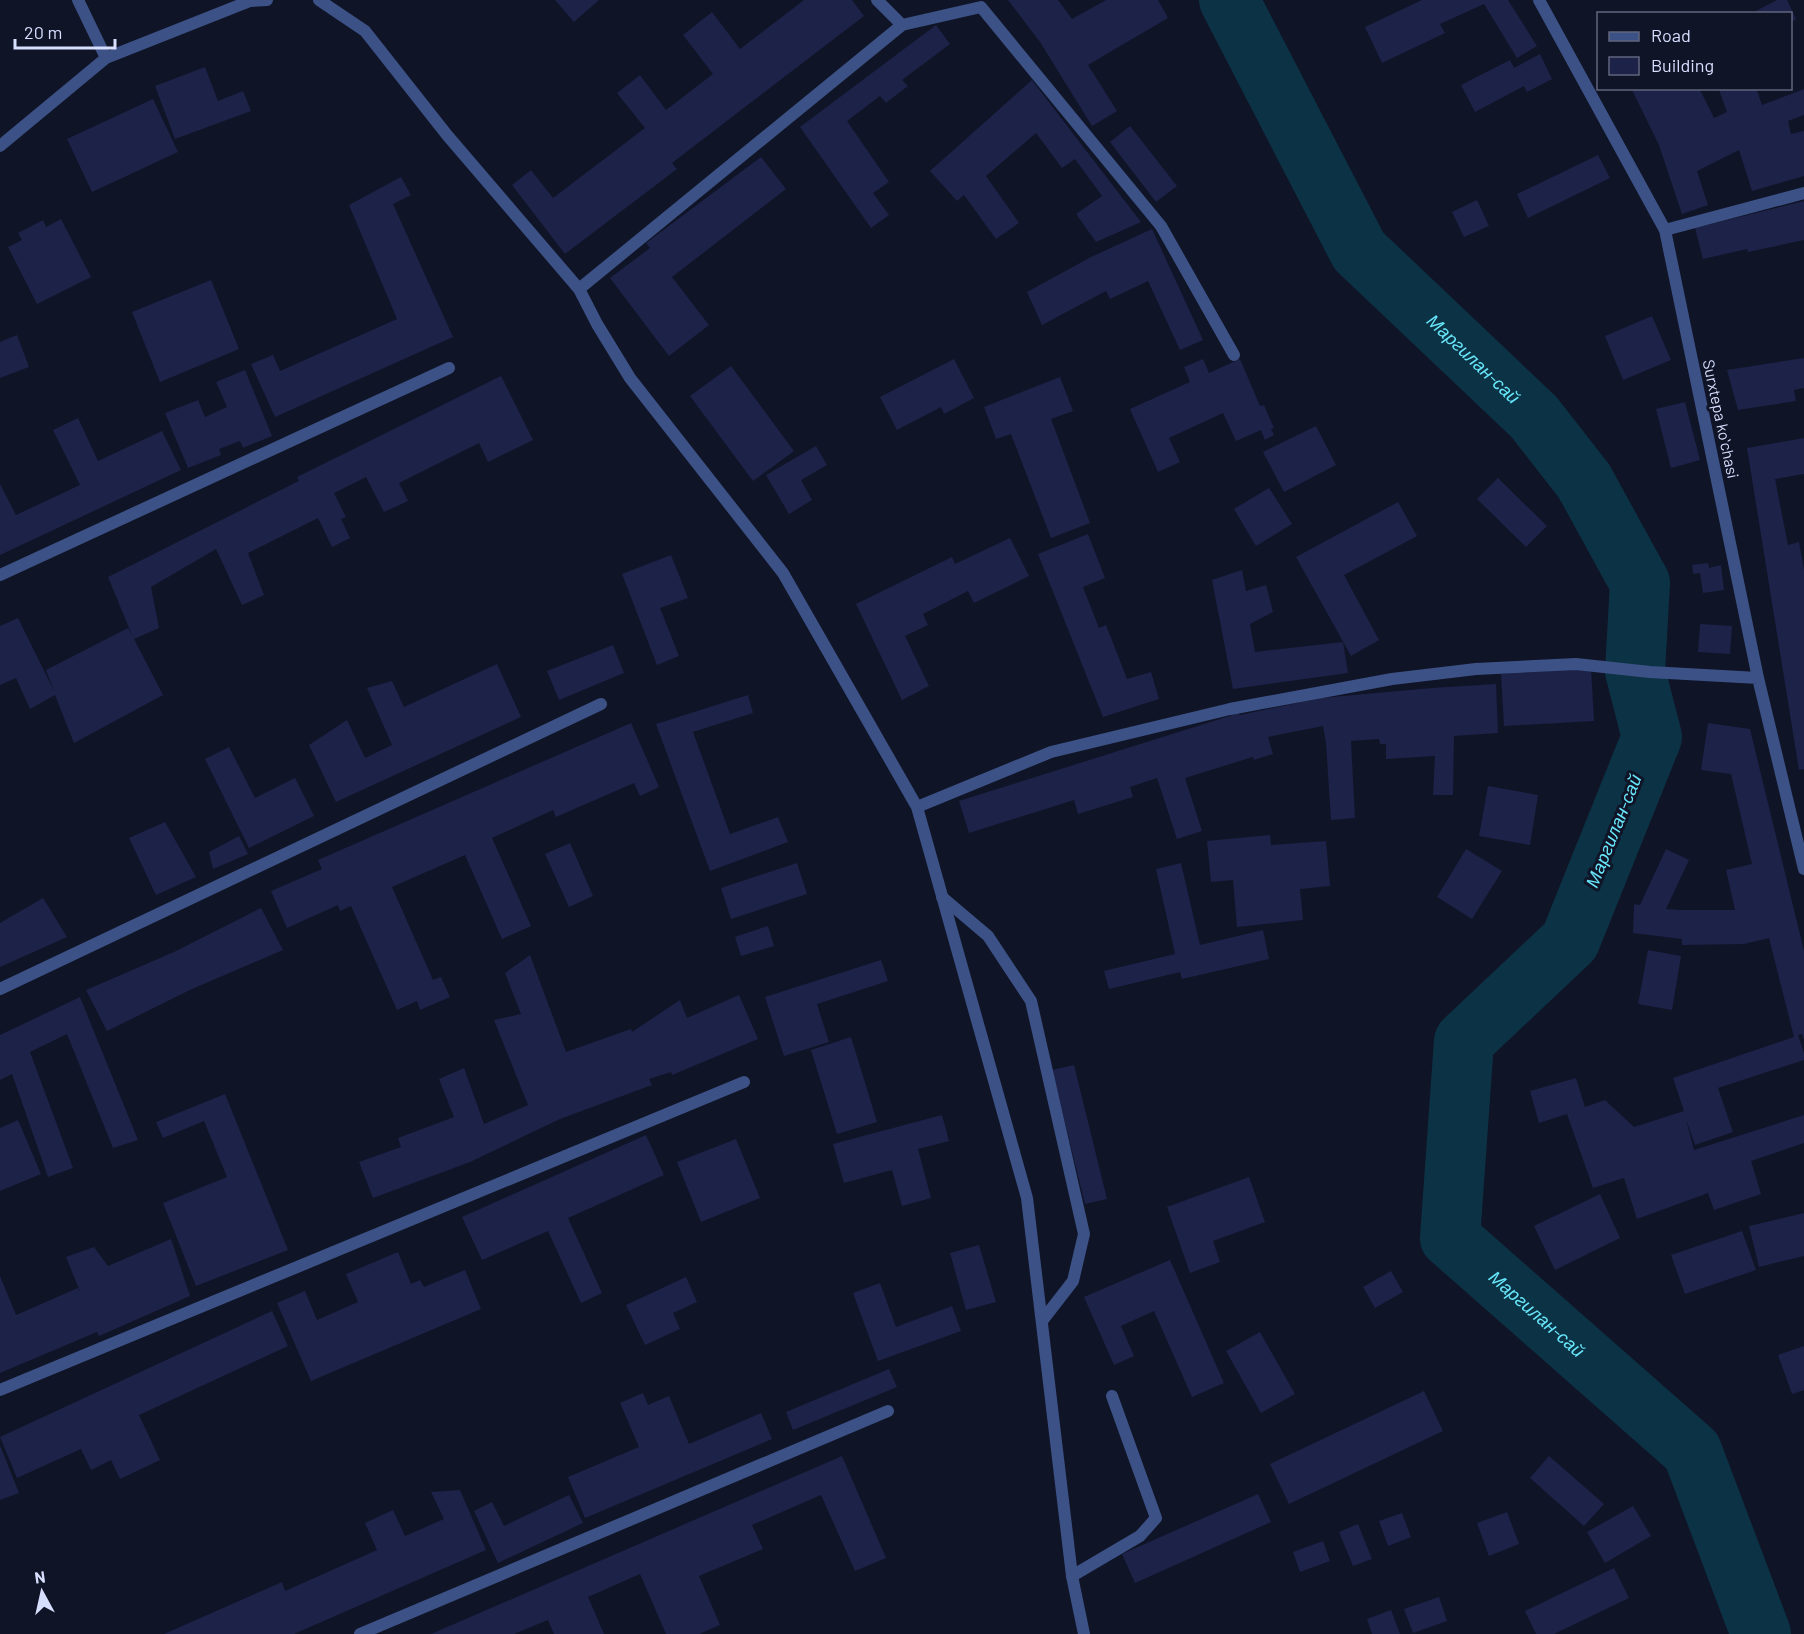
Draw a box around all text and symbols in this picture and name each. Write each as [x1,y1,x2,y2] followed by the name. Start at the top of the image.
[15,12,116,50] scale bar
[1597,12,1792,90] legend
[24,21,62,43] text: 20 m
[1651,24,1691,46] text: Road
[1651,54,1714,76] text: Building
[1423,309,1525,408] water label: Маргилан-сай
[1700,358,1743,480] street label: Surxtepa koʻchasi
[1580,771,1646,890] water label: Маргилан-сай
[1485,1265,1589,1361] water label: Маргилан-сай
[12,1562,72,1622] north arrow
[33,1567,46,1587] text: N

